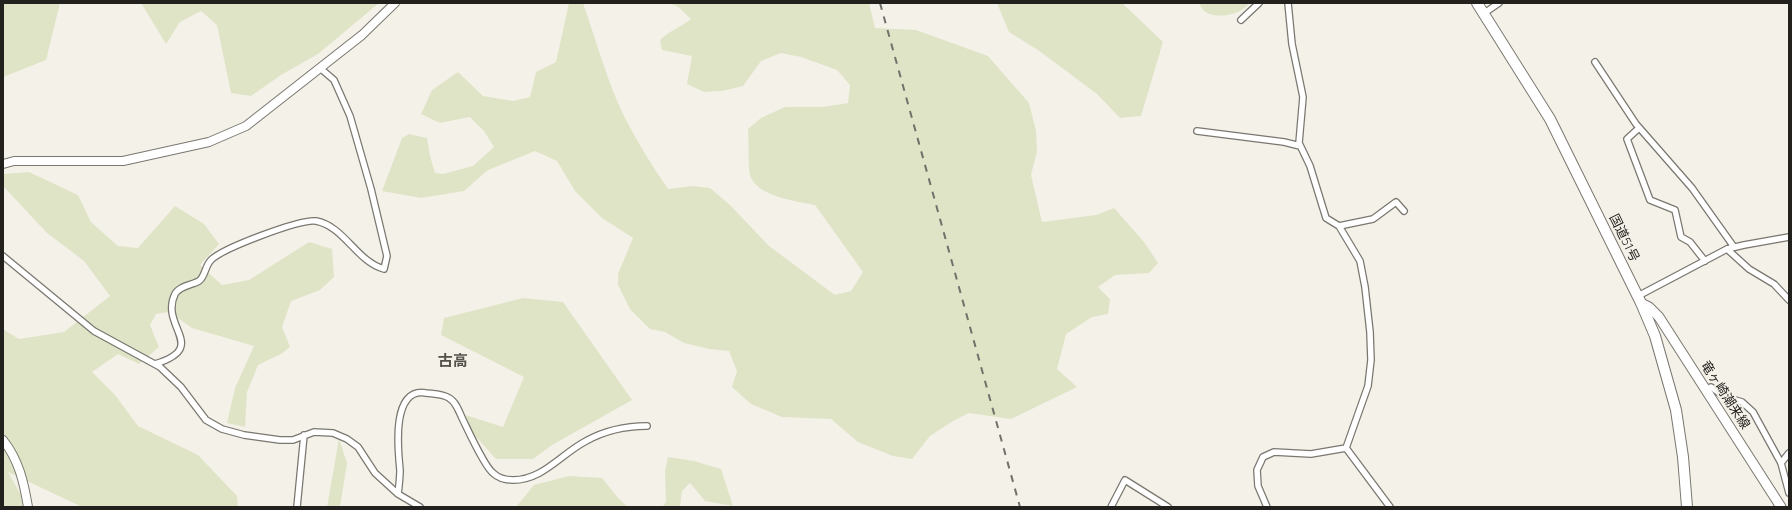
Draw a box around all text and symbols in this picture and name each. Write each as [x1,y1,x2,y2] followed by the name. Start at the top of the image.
[1606,212,1642,264] street label: 国道51号
[438,352,468,370] district label: 古高
[1697,358,1753,432] street label: 竜ヶ崎潮来線

